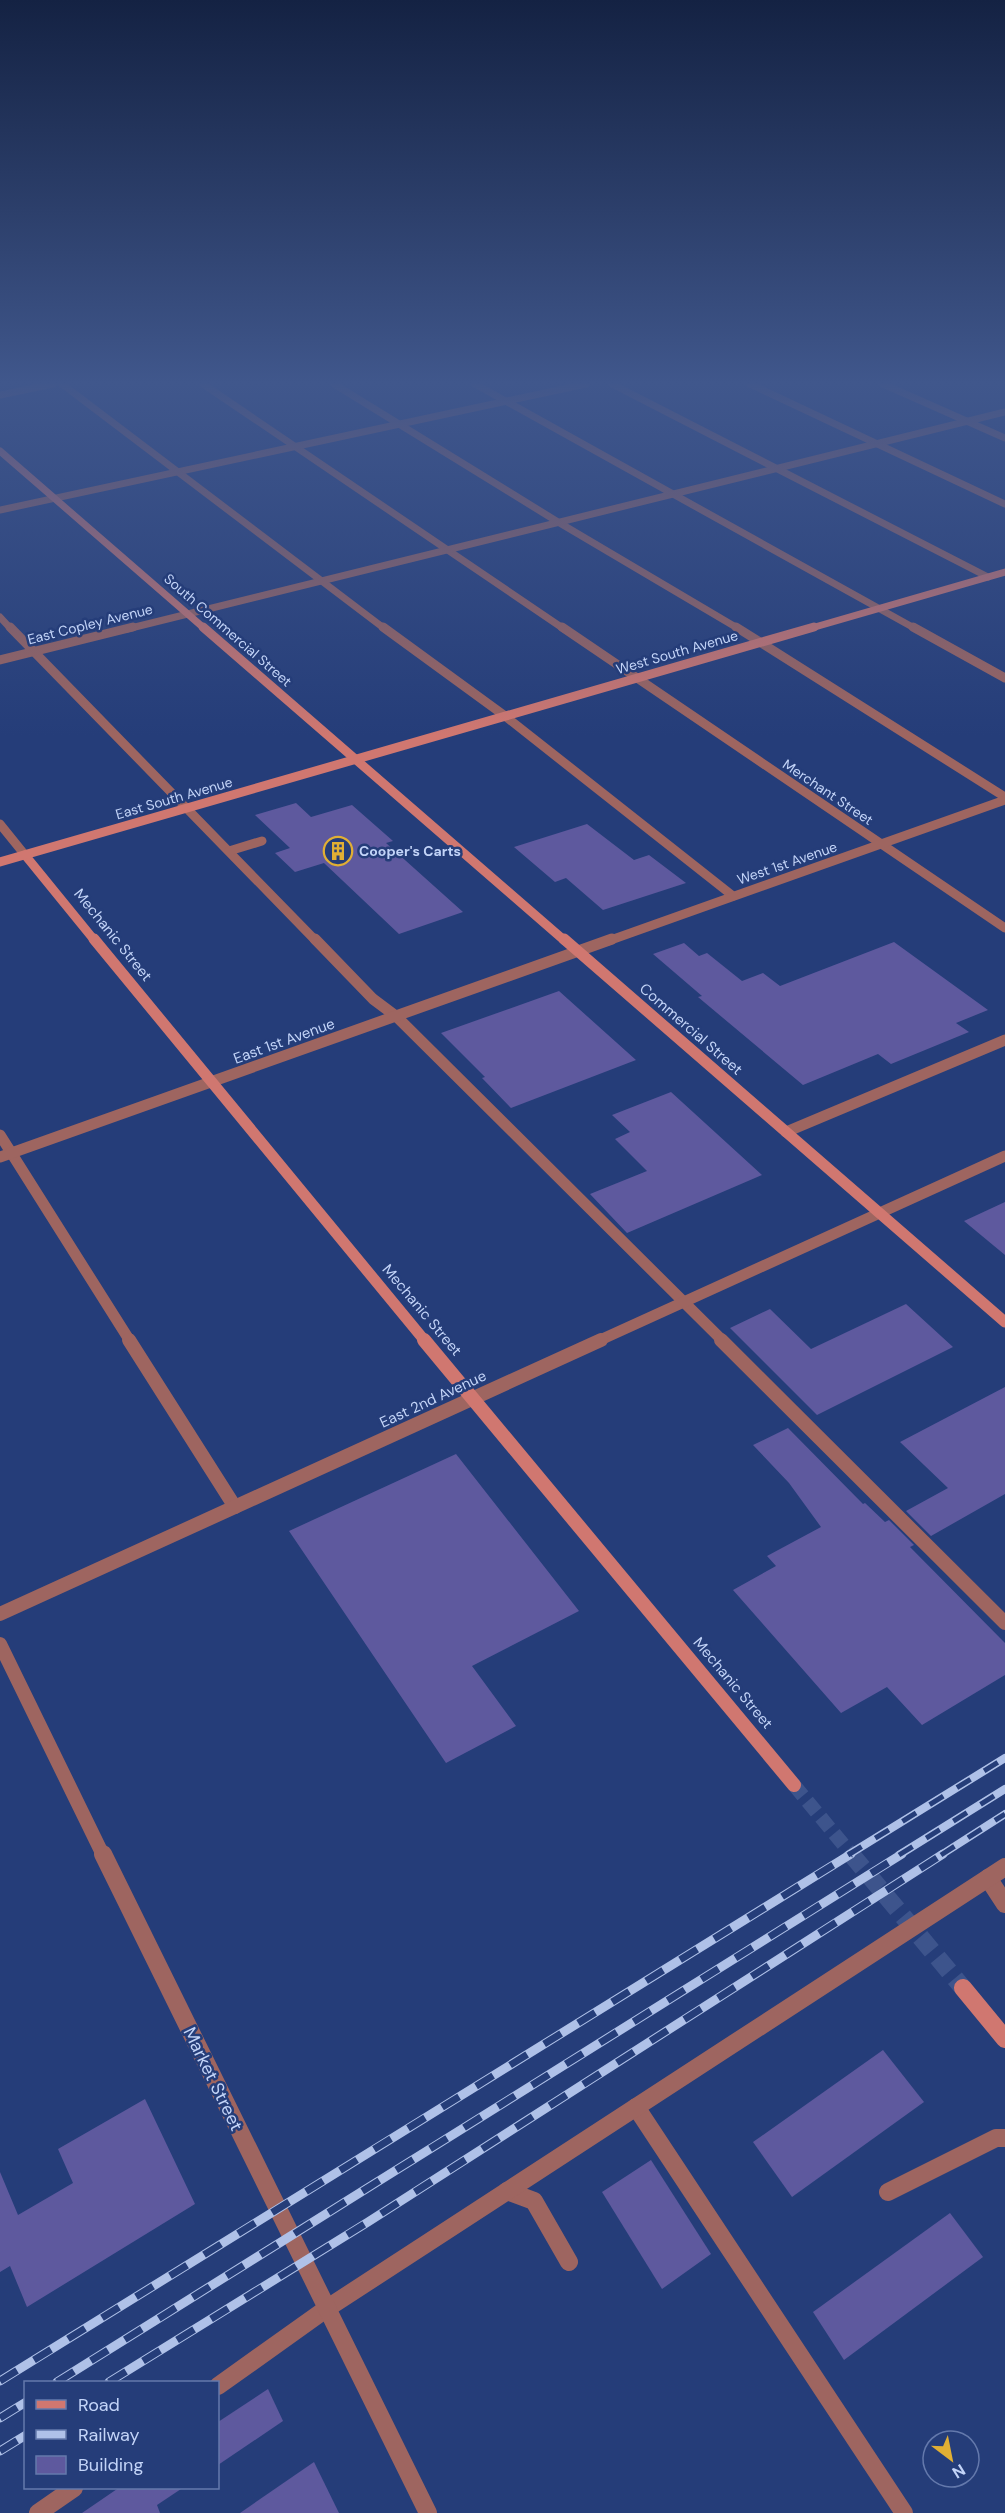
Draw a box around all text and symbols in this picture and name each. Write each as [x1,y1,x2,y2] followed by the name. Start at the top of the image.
[160,570,296,690] street label: South Commercial Street
[26,600,155,648] street label: East Copley Avenue
[614,626,740,678] street label: West South Avenue
[779,755,877,829] street label: Merchant Street
[113,773,235,823] street label: East South Avenue
[322,835,354,867] building icon: Cooper's Carts
[735,837,839,889] street label: West 1st Avenue
[359,842,461,860] place label: Cooper's Carts
[69,884,157,986] street label: Mechanic Street
[635,979,747,1079] street label: Commercial Street
[231,1013,337,1069] street label: East 1st Avenue
[378,1260,466,1360] street label: Mechanic Street
[377,1366,489,1432] street label: East 2nd Avenue
[689,1633,777,1733] street label: Mechanic Street
[177,2023,249,2135] street label: Market Street
[24,2381,219,2489] legend
[78,2393,120,2417] text: Road
[78,2423,140,2447] text: Railway
[921,2429,981,2489] north arrow
[78,2453,143,2477] text: Building
[948,2459,969,2483] text: N

